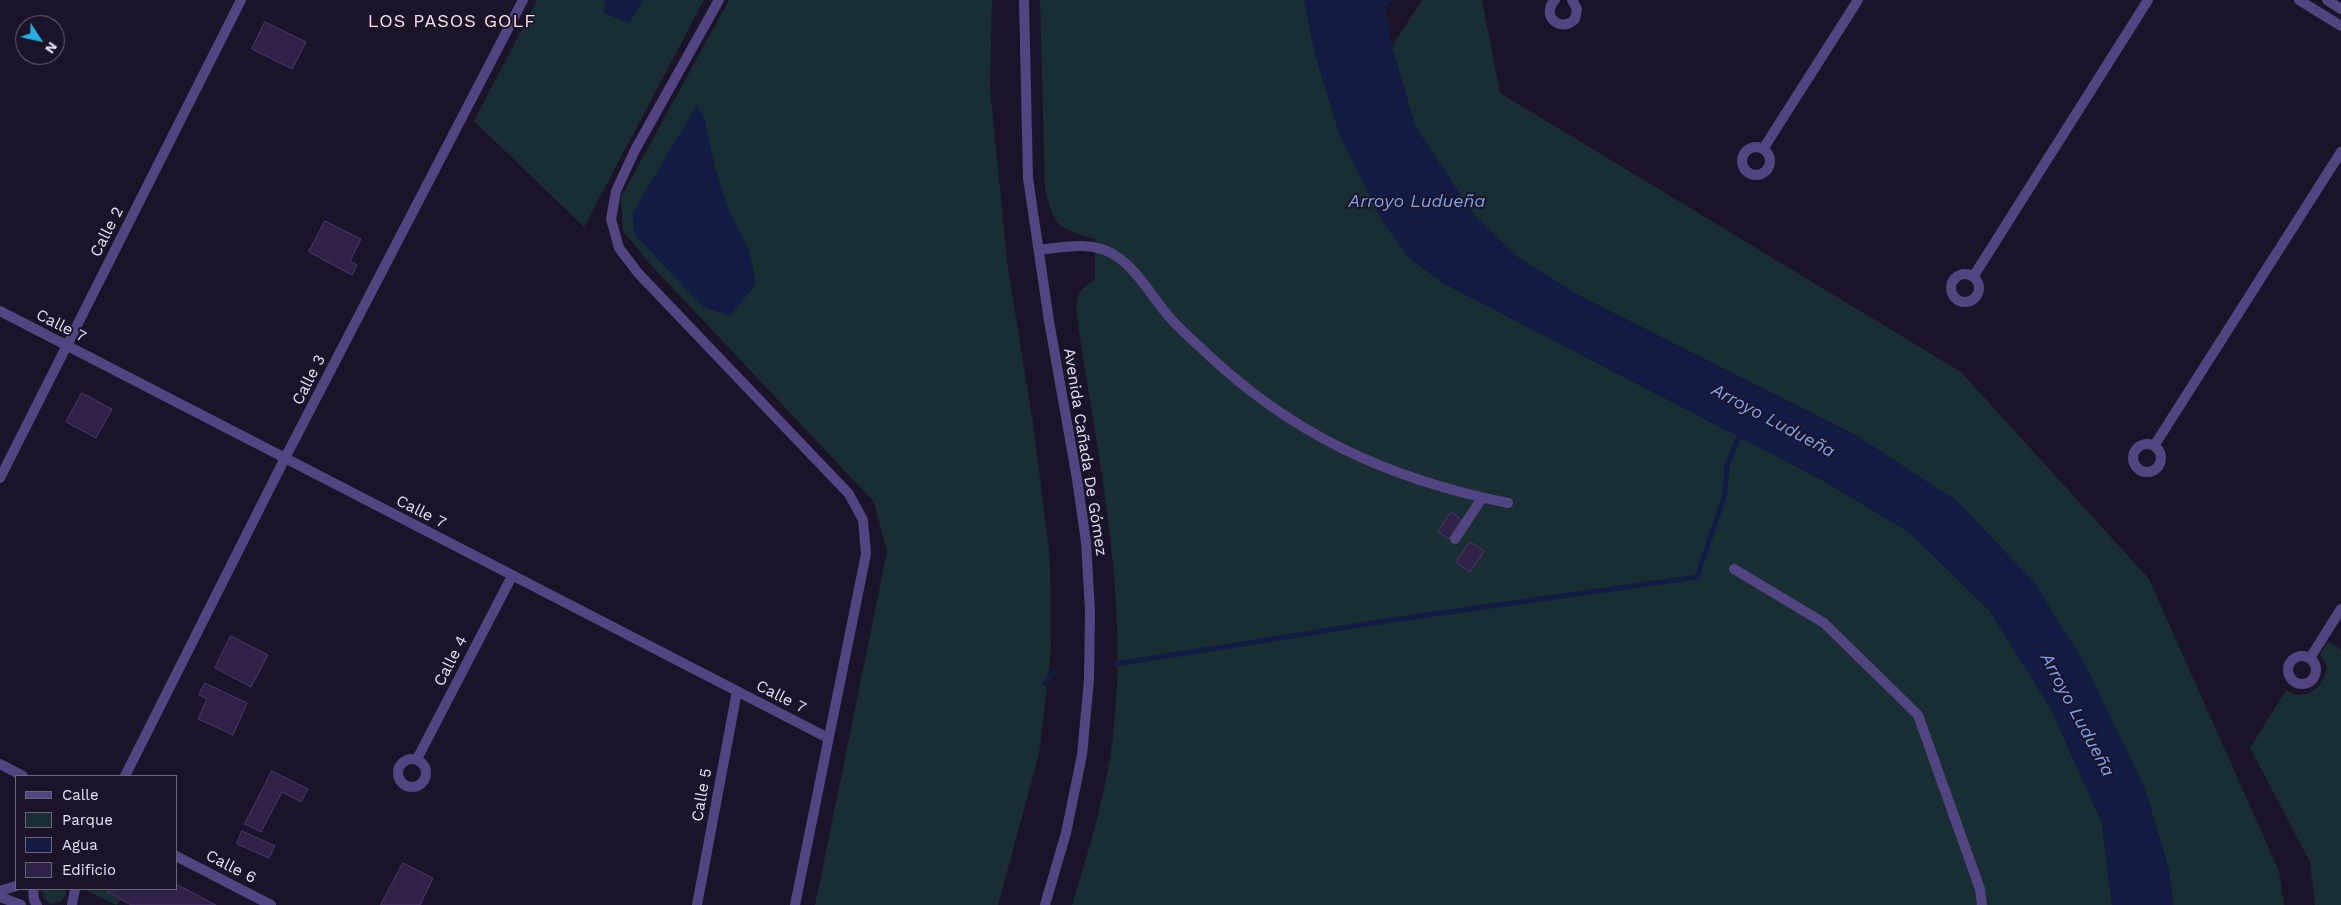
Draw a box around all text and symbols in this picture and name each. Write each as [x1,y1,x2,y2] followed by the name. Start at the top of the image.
[366,11,538,33] district label: LOS PASOS GOLF
[15,15,65,65] north arrow
[42,39,61,57] text: N
[1349,191,1485,213] water label: Arroyo Ludueña
[86,204,128,260] street label: Calle 2
[33,305,89,347] street label: Calle 7
[1059,347,1111,557] street label: Avenida Cañada De Gómez
[288,352,330,408] street label: Calle 3
[1708,379,1838,463] water label: Arroyo Ludueña
[393,491,449,533] street label: Calle 7
[430,632,472,690] street label: Calle 4
[2035,650,2119,780] water label: Arroyo Ludueña
[753,676,809,718] street label: Calle 7
[688,767,716,823] street label: Calle 5
[15,775,178,890] legend
[62,786,99,804] text: Calle
[62,811,113,829] text: Parque
[62,836,98,854] text: Agua
[202,846,260,888] street label: Calle 6
[62,861,116,879] text: Edificio

